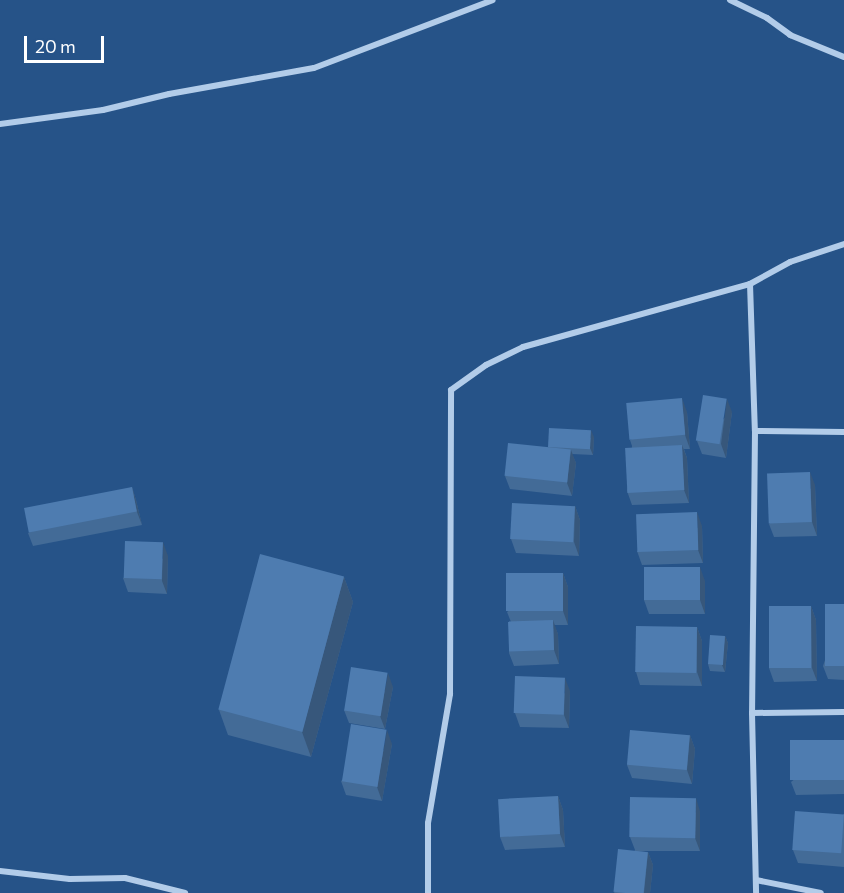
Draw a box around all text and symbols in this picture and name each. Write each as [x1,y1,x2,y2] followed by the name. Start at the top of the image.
[27,24,106,62] scale bar
[35,35,76,57] text: 20 m

